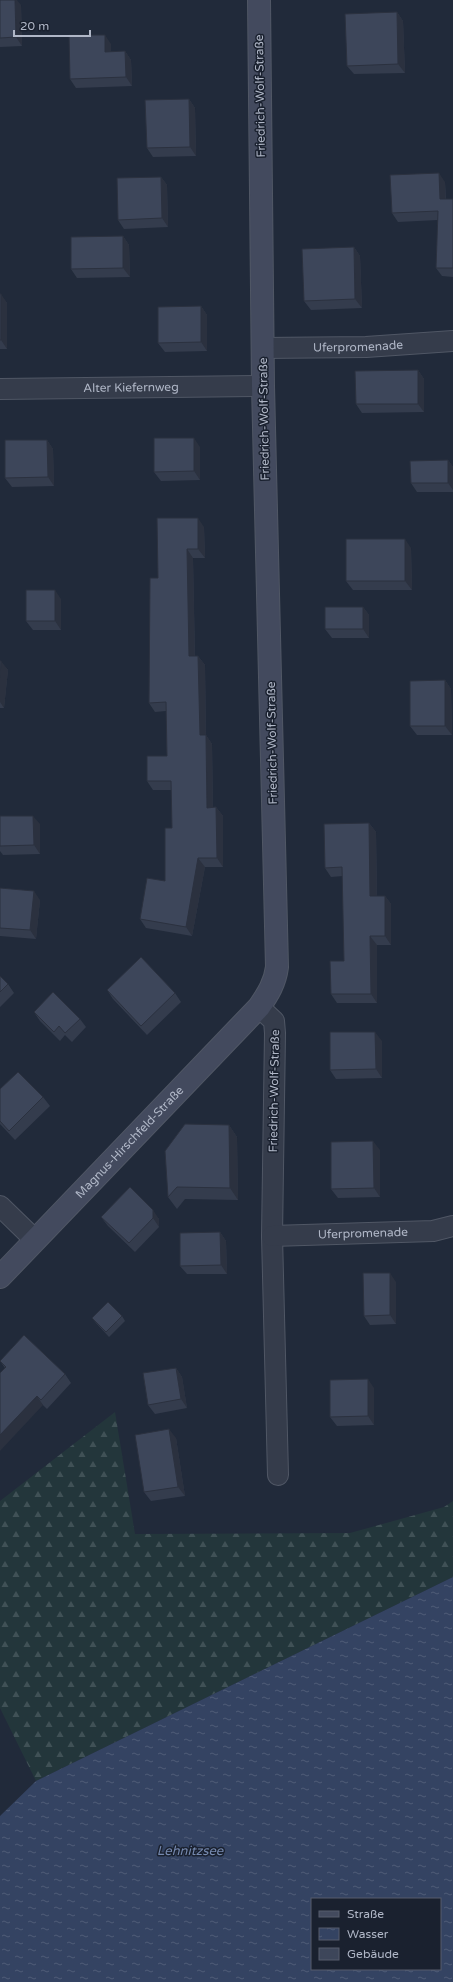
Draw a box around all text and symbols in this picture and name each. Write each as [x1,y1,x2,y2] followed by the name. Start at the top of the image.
[14,12,90,38] scale bar
[20,19,49,33] text: 20 m
[252,34,268,158] street label: Friedrich-Wolf-Straße
[313,337,404,355] street label: Uferpromenade
[256,357,272,481] street label: Friedrich-Wolf-Straße
[83,380,179,395] street label: Alter Kiefernweg
[264,681,280,805] street label: Friedrich-Wolf-Straße
[266,1029,282,1153] street label: Friedrich-Wolf-Straße
[73,1083,187,1201] street label: Magnus-Hirschfeld-Straße
[318,1225,408,1242] street label: Uferpromenade
[157,1843,224,1859] water label: Lehnitzsee
[311,1898,441,1970] legend
[347,1907,384,1921] text: Straße
[347,1927,389,1941] text: Wasser
[347,1947,399,1961] text: Gebäude

